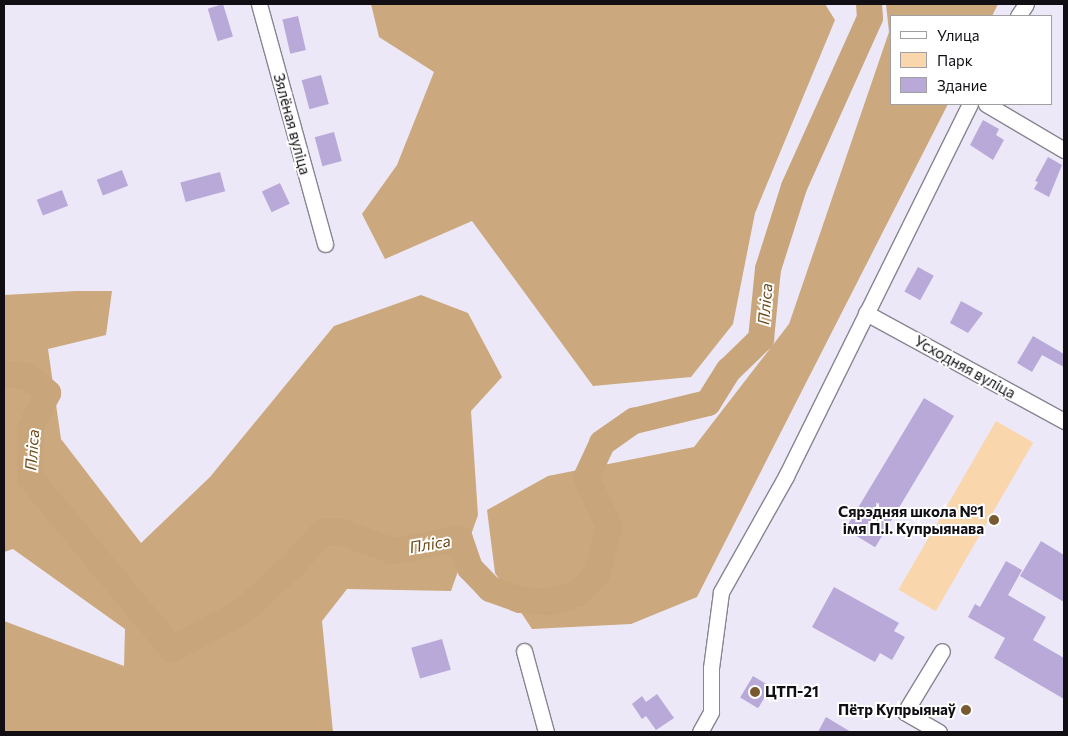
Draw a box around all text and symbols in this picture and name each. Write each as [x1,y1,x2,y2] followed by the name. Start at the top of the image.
[890,15,1053,105] legend
[937,26,979,44] text: Улица
[937,51,973,69] text: Парк
[270,71,314,177] street label: Зялёная вуліца
[937,76,987,94] text: Здание
[754,282,776,326] water label: Пліса
[911,332,1019,402] street label: Усходняя вуліца
[21,429,43,471] water label: Пліса
[838,502,984,537] place label: Сярэдняя школа №1 імя П.І. Купрыянава
[988,514,1000,526] marker: Сярэдняя школа №1 імя П.І. Купрыянава
[408,531,452,557] water label: Пліса
[765,683,819,701] place label: ЦТП-21
[749,686,761,698] marker: ЦТП-21
[838,701,956,719] place label: Пётр Купрыянаў
[960,704,972,716] marker: Пётр Купрыянаў

